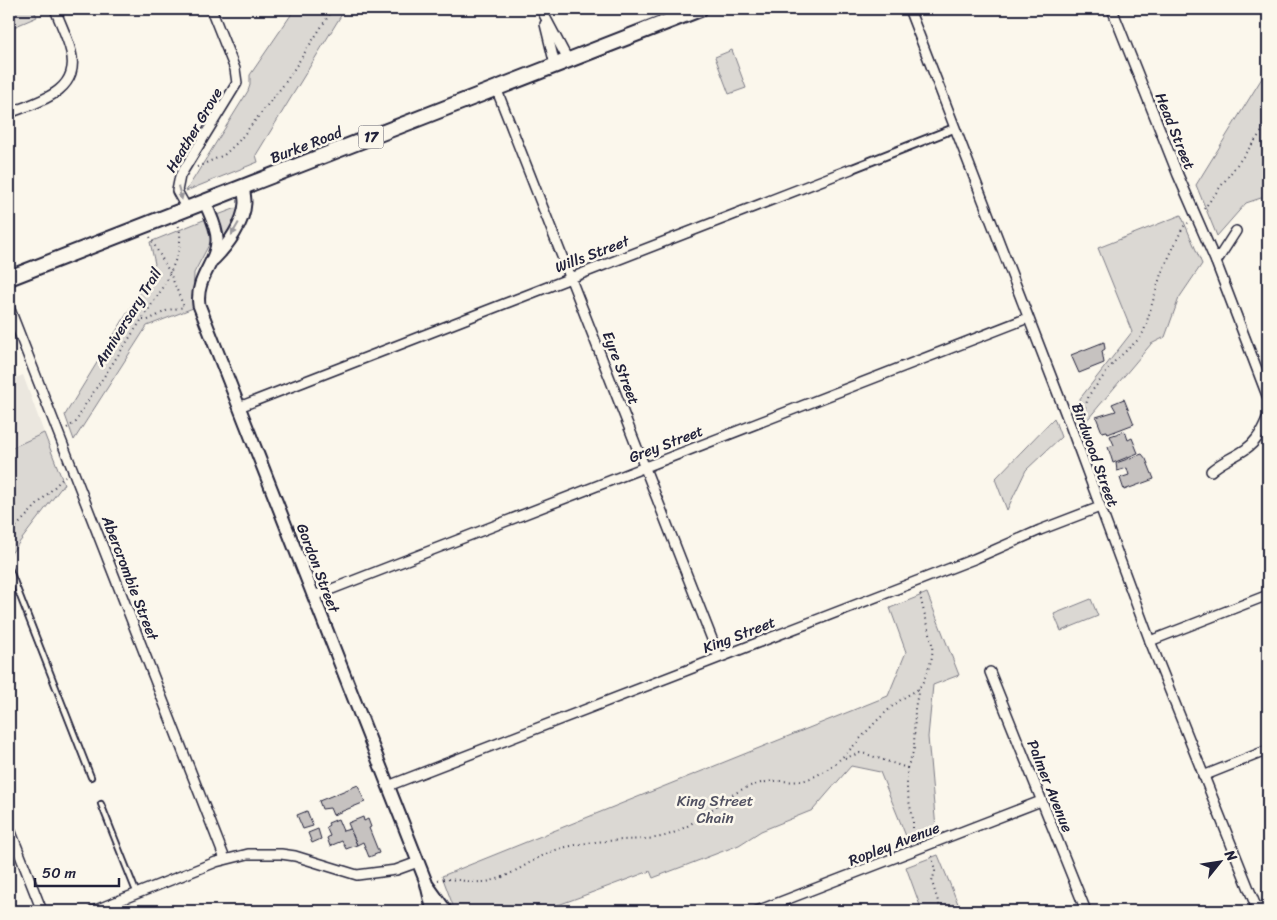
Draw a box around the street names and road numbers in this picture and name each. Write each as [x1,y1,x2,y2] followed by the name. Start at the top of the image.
[158,82,230,178] street label: Heather Grove
[1148,88,1202,174] street label: Head Street
[266,119,347,171] street label: Burke Road
[358,125,384,148] road number: 17
[551,228,634,280] street label: Wills Street
[87,262,169,372] street label: Anniversary Trail
[595,327,647,409] street label: Eyre Street
[1064,399,1126,511] street label: Birdwood Street
[625,418,707,470] street label: Grey Street
[94,511,166,645] street label: Abercrombie Street
[289,520,347,617] street label: Gordon Street
[699,609,780,661] street label: King Street
[1020,736,1081,837] street label: Palmer Avenue
[844,815,944,873] street label: Ropley Avenue

